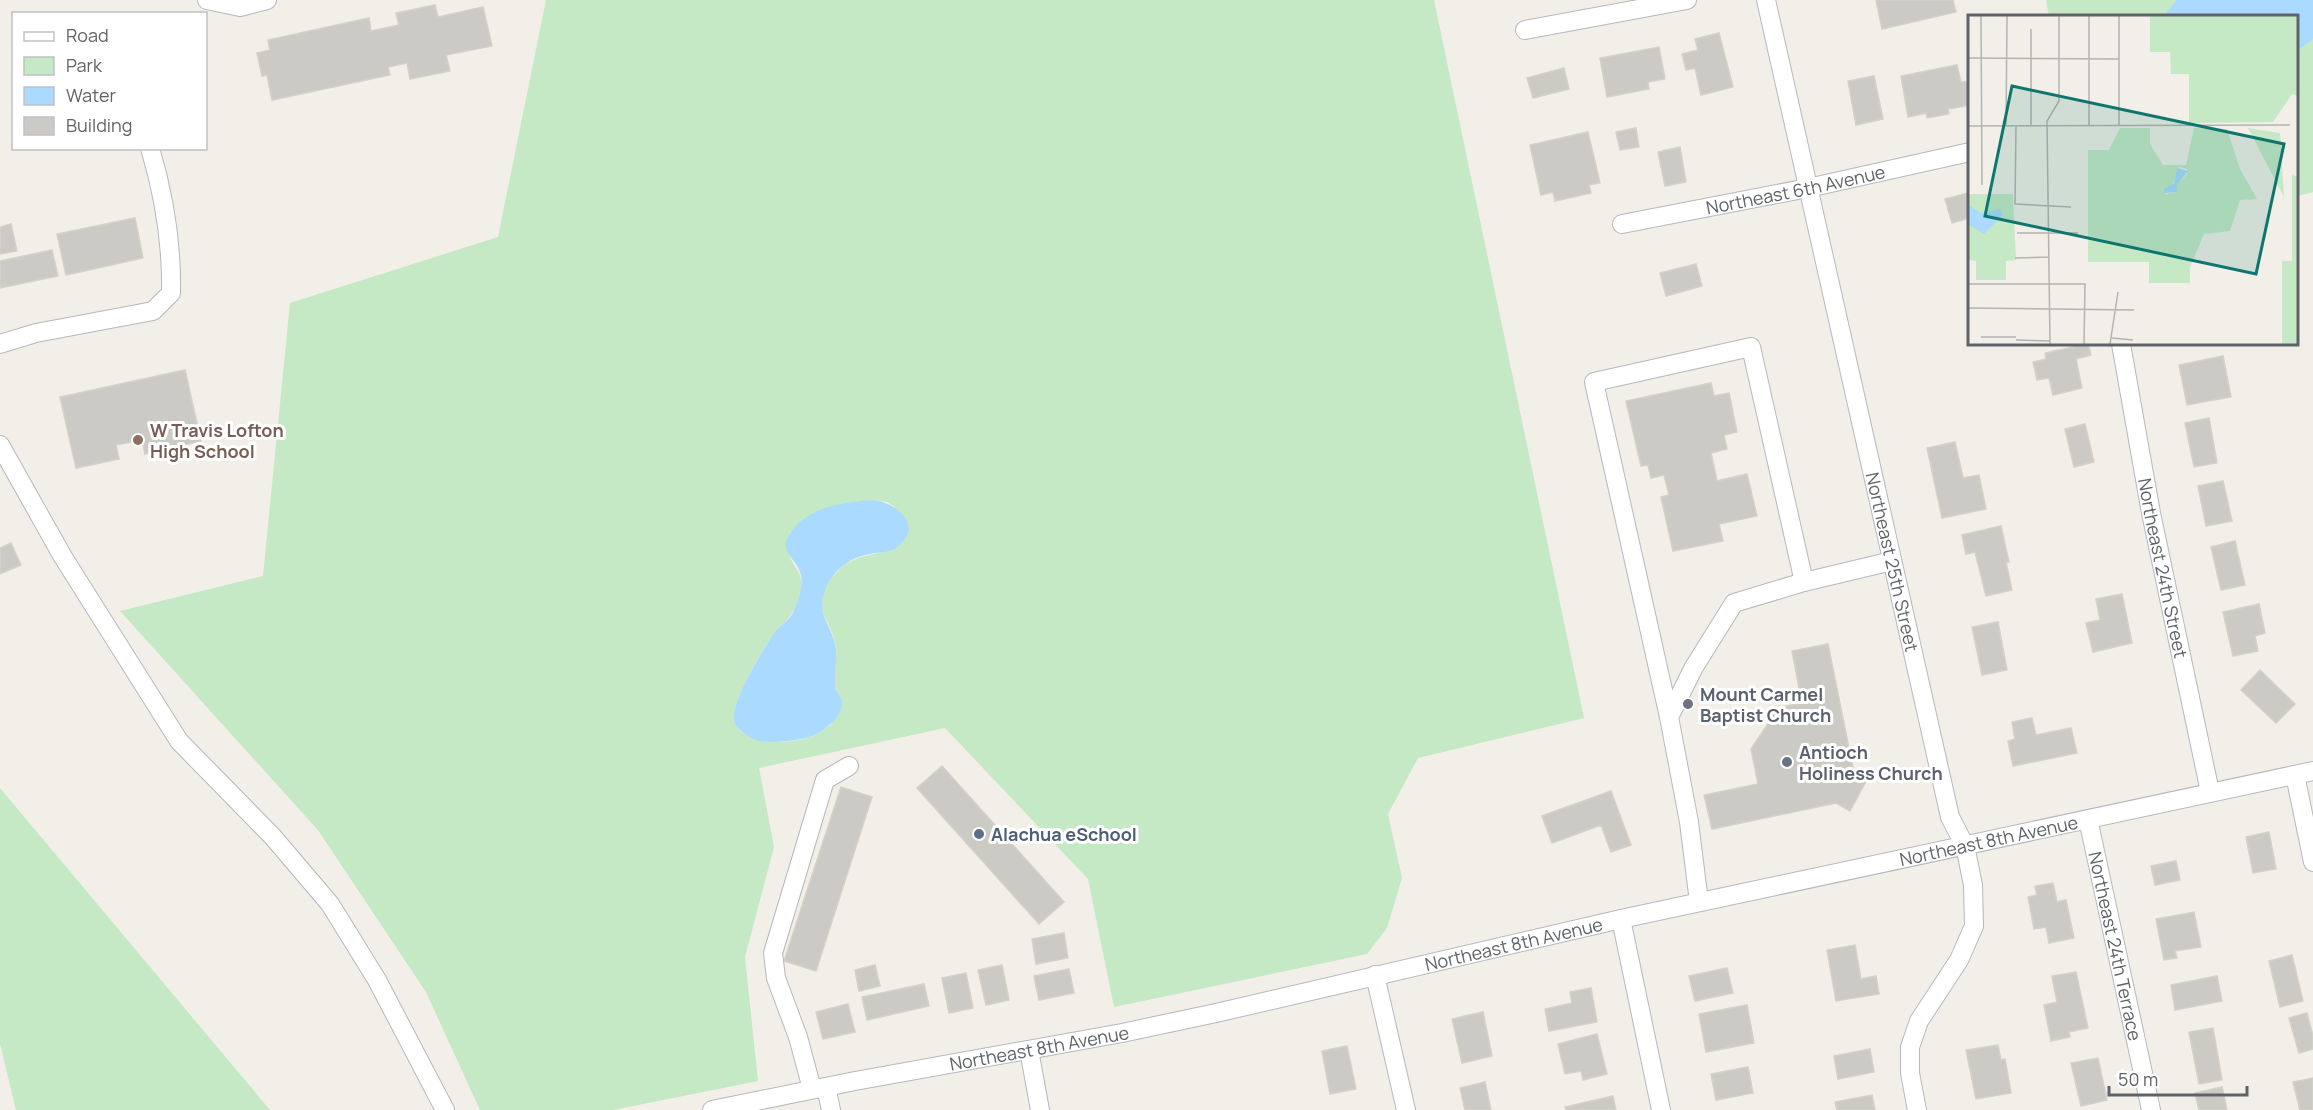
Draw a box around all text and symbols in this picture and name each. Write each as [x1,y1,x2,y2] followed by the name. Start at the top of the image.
[12,12,207,150] legend
[1968,15,2298,345] inset map
[66,23,109,47] text: Road
[66,53,103,77] text: Park
[66,83,116,107] text: Water
[66,113,132,137] text: Building
[1704,159,1887,219] street label: Northeast 6th Avenue
[150,418,284,463] place label: W Travis Lofton High School
[131,433,145,447] marker: W Travis Lofton High School
[1861,470,1924,654] street label: Northeast 25th Street
[2133,476,2193,660] street label: Northeast 24th Street
[1700,682,1831,727] place label: Mount Carmel Baptist Church
[1681,697,1695,711] marker: Mount Carmel Baptist Church
[1799,740,1943,785] place label: Antioch Holiness Church
[1780,755,1794,769] marker: Antioch Holiness Church
[1897,810,2080,871] street label: Northeast 8th Avenue
[991,822,1137,846] place label: Alachua eSchool
[972,827,986,841] marker: Alachua eSchool
[2083,849,2148,1043] street label: Northeast 24th Terrace
[1423,912,1605,976] street label: Northeast 8th Avenue
[948,1020,1131,1076] street label: Northeast 8th Avenue
[2109,1059,2247,1097] scale bar
[2118,1067,2158,1091] text: 50 m

